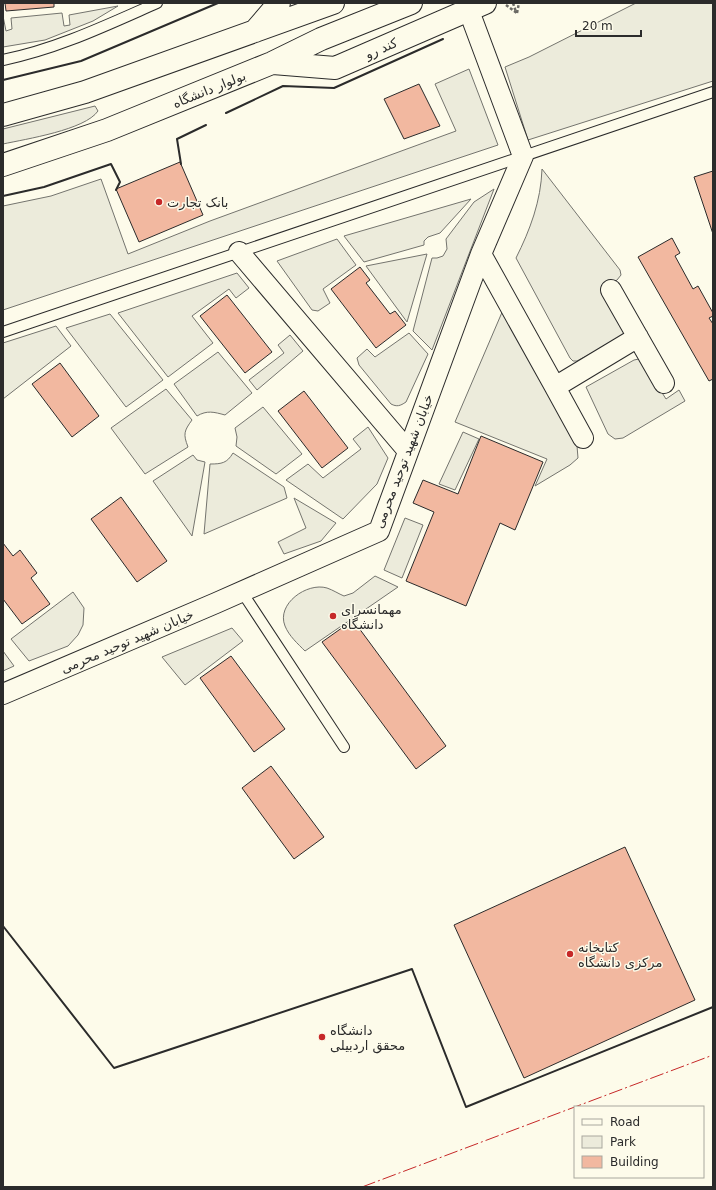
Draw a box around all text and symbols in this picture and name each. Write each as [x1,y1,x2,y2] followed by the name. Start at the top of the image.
[576,12,641,38] scale bar
[582,19,613,33] text: 20 m
[362,35,401,63] street label: کند رو
[170,68,248,112] street label: بولوار دانشگاه
[167,195,228,211] place label: بانک تجارت
[154,197,164,207] marker: بانک تجارت
[371,392,437,531] street label: خیابان شهید توحید محرمی
[341,602,402,632] place label: مهمانسرای دانشگاه
[59,607,196,677] street label: خیابان شهید توحید محرمی
[328,611,338,621] marker: مهمانسرای دانشگاه
[578,940,662,971] place label: کتابخانه مرکزی دانشگاه
[565,949,575,959] marker: کتابخانه مرکزی دانشگاه
[330,1023,405,1054] place label: دانشگاه محقق اردبیلی
[317,1032,327,1042] marker: دانشگاه محقق اردبیلی
[574,1106,704,1178] legend
[610,1115,640,1129] text: Road
[610,1135,636,1149] text: Park
[610,1155,659,1169] text: Building

